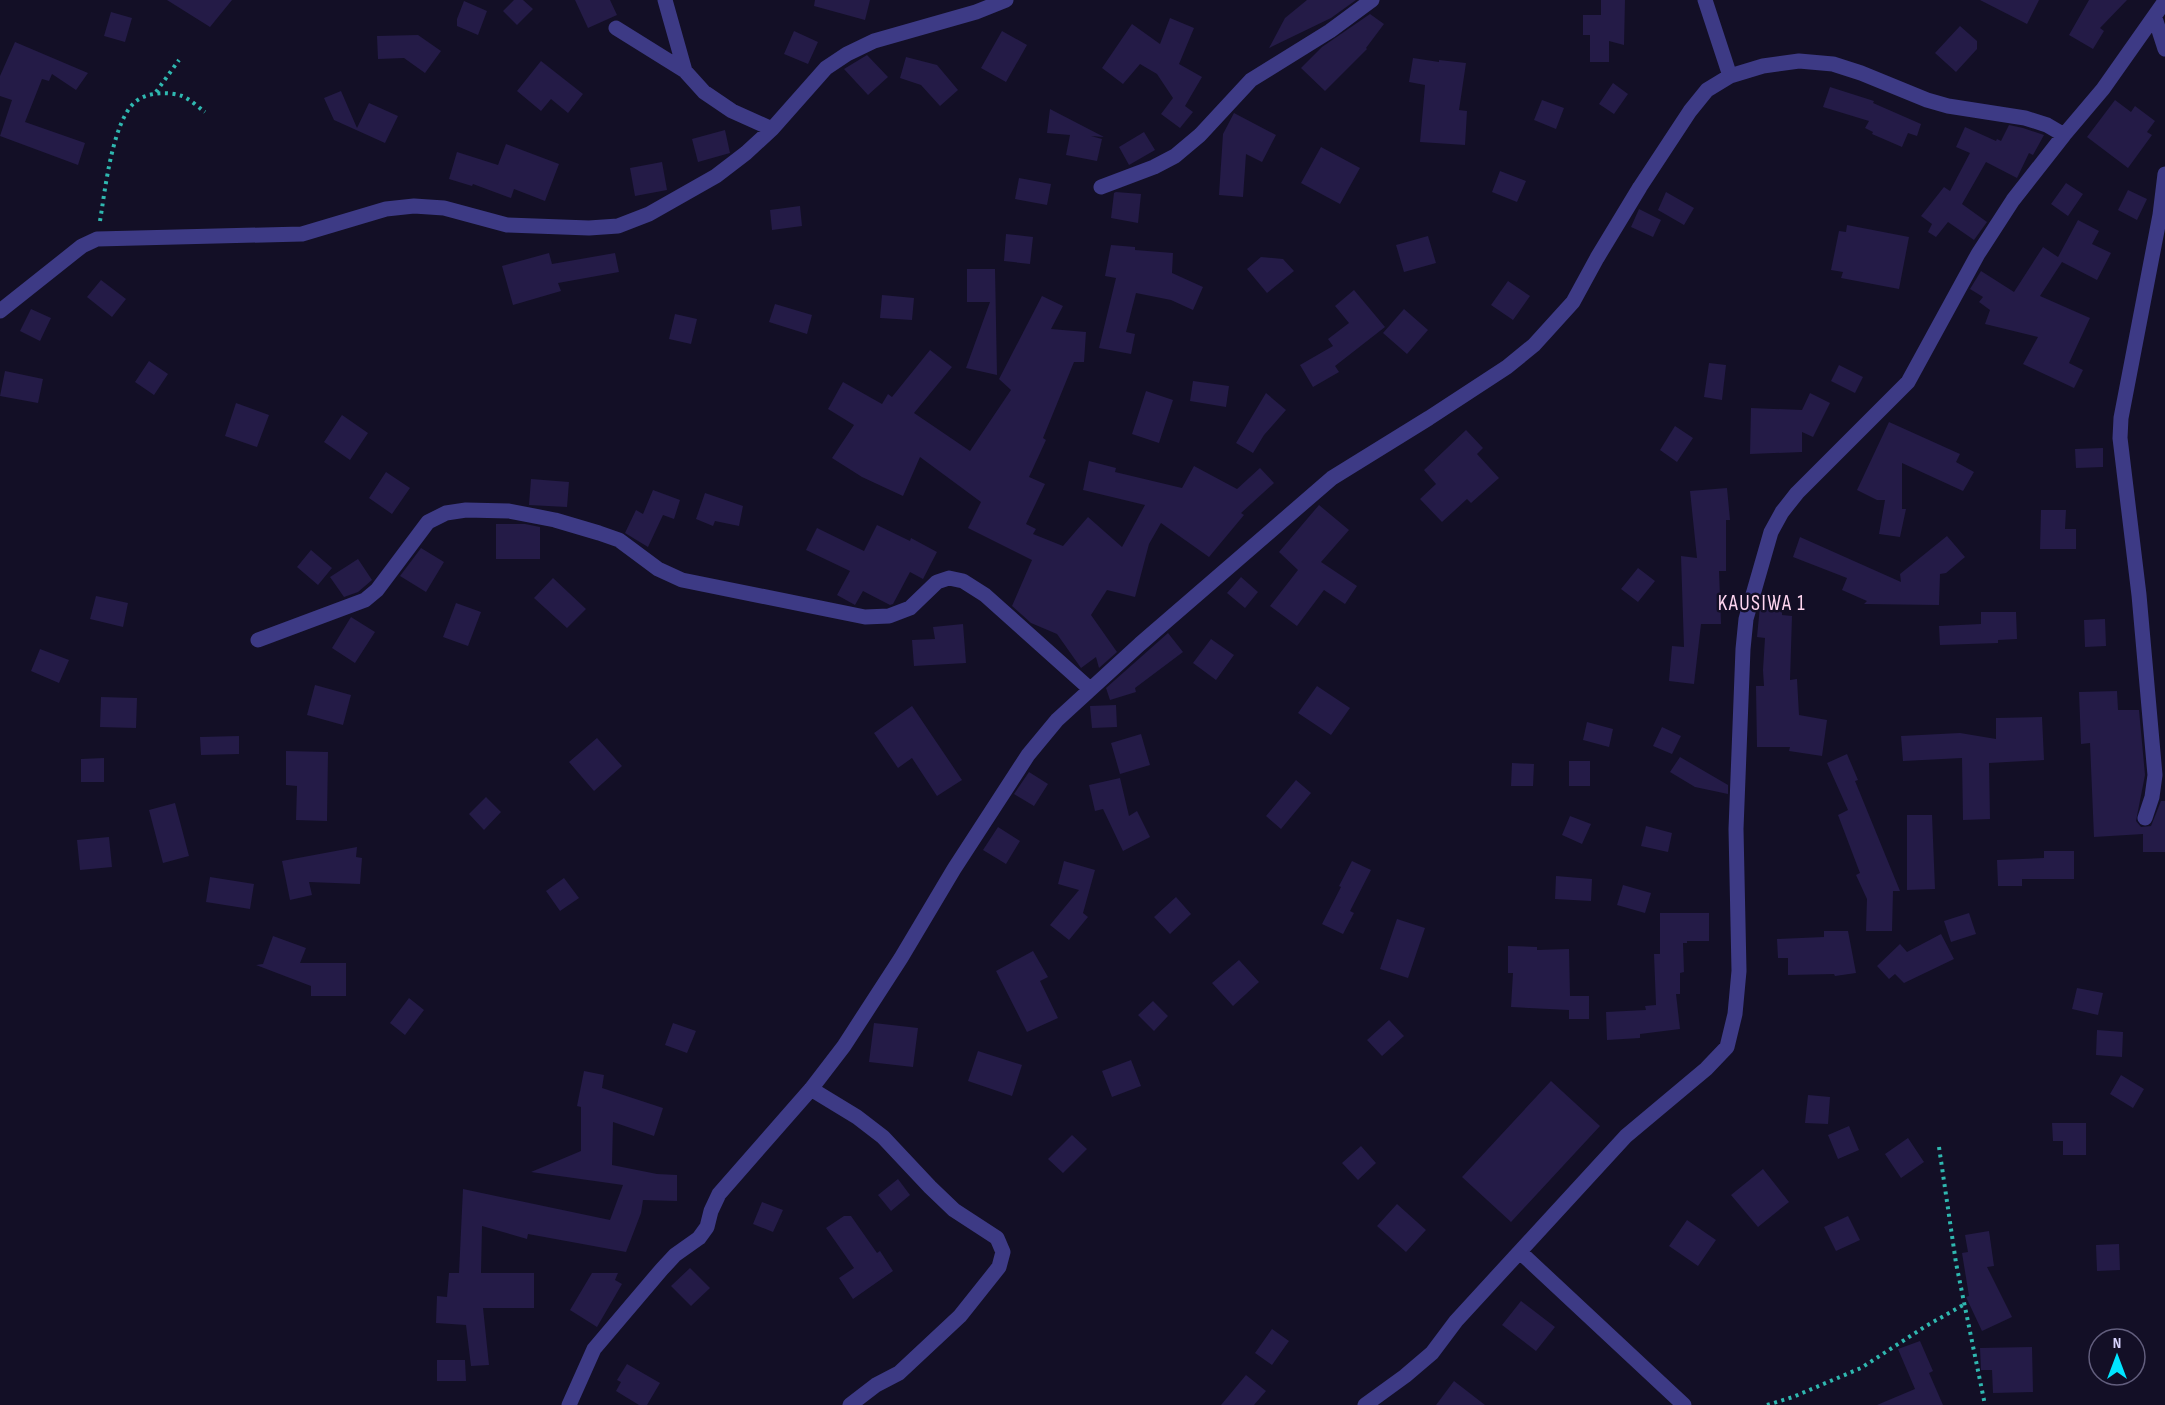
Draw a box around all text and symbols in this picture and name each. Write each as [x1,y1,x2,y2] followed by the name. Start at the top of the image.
[1718,591,1806,616] district label: KAUSIWA 1
[2087,1327,2147,1387] north arrow
[2113,1334,2121,1353] text: N

